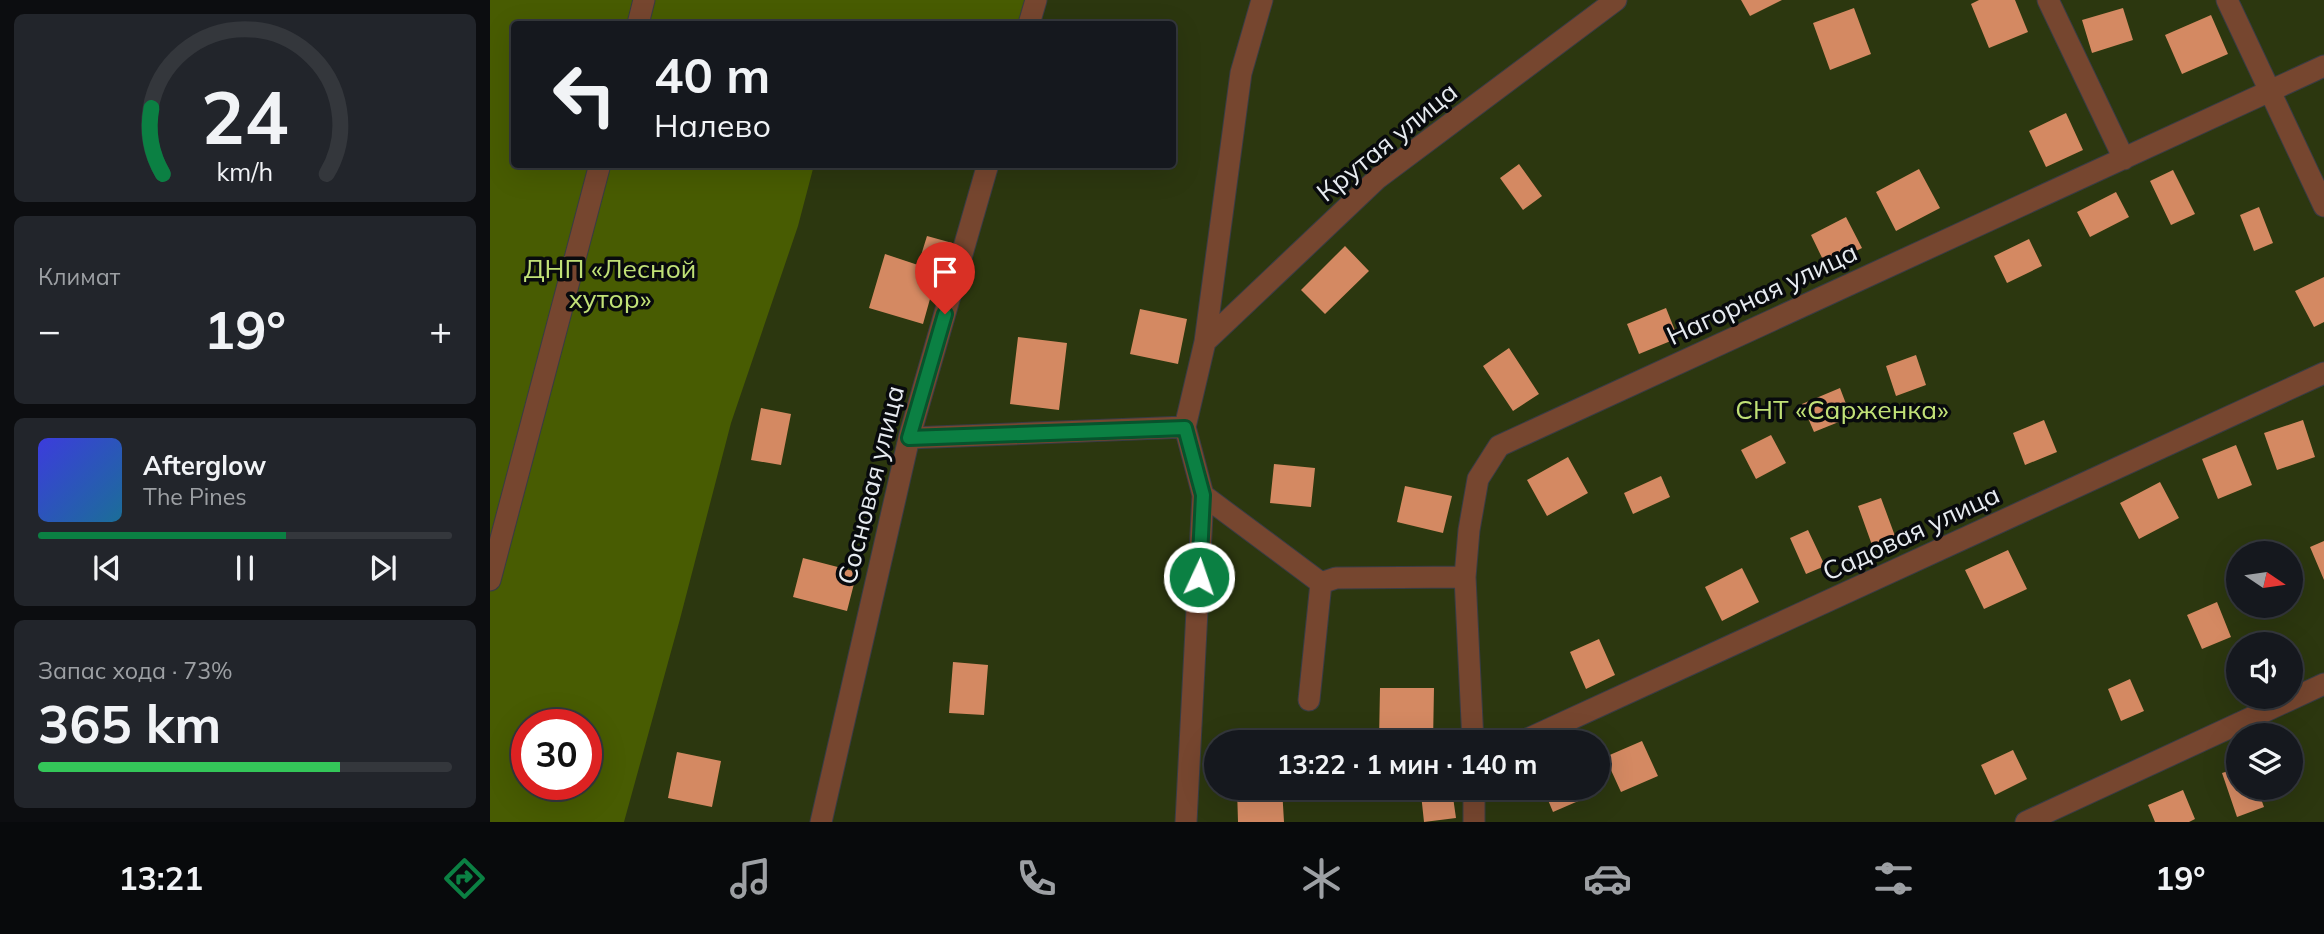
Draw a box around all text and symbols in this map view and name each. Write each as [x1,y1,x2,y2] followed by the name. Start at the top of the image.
[654,44,770,105] text: 40 m
[539,49,630,140] icon: left
[201,71,289,162] text: 24
[1310,75,1464,208] street label: Крутая улица
[654,105,771,145] text: Налево
[217,156,273,187] text: km/h
[1661,235,1862,352] street label: Нагорная улица
[915,242,975,314] pin
[524,252,696,315] park label: ДНП «Лесной хутор»
[926,253,964,291] icon: arrive
[38,262,120,291] text: Климат
[204,297,286,362] text: 19°
[38,306,61,354] text: −
[429,306,452,354] text: +
[830,382,911,588] street label: Сосновая улица
[1735,393,1949,426] park label: СНТ «Сарженка»
[143,449,266,482] text: Afterglow
[1817,477,2005,588] street label: Садовая улица
[143,482,247,511] text: The Pines
[1162,540,1236,614] position arrow
[2226,541,2303,618] north arrow
[2226,541,2303,800] map controls
[88,549,126,587] icon: previous
[226,549,264,587] icon: pause
[364,549,402,587] icon: next
[2226,632,2303,709] button: sound
[38,656,233,685] text: Запас хода · 73%
[38,691,221,756] text: 365 km
[511,709,602,800] speed limit sign: 30
[2226,723,2303,800] button: layers
[1277,748,1537,781] text: 13:22 · 1 мин · 140 m
[440,854,489,903] icon: directions
[726,854,775,903] icon: music
[1012,854,1061,903] icon: phone
[1297,854,1346,903] icon: climate
[1583,854,1632,903] icon: car
[1869,854,1918,903] icon: filters
[118,858,203,898] text: 13:21
[2155,858,2205,898] text: 19°

